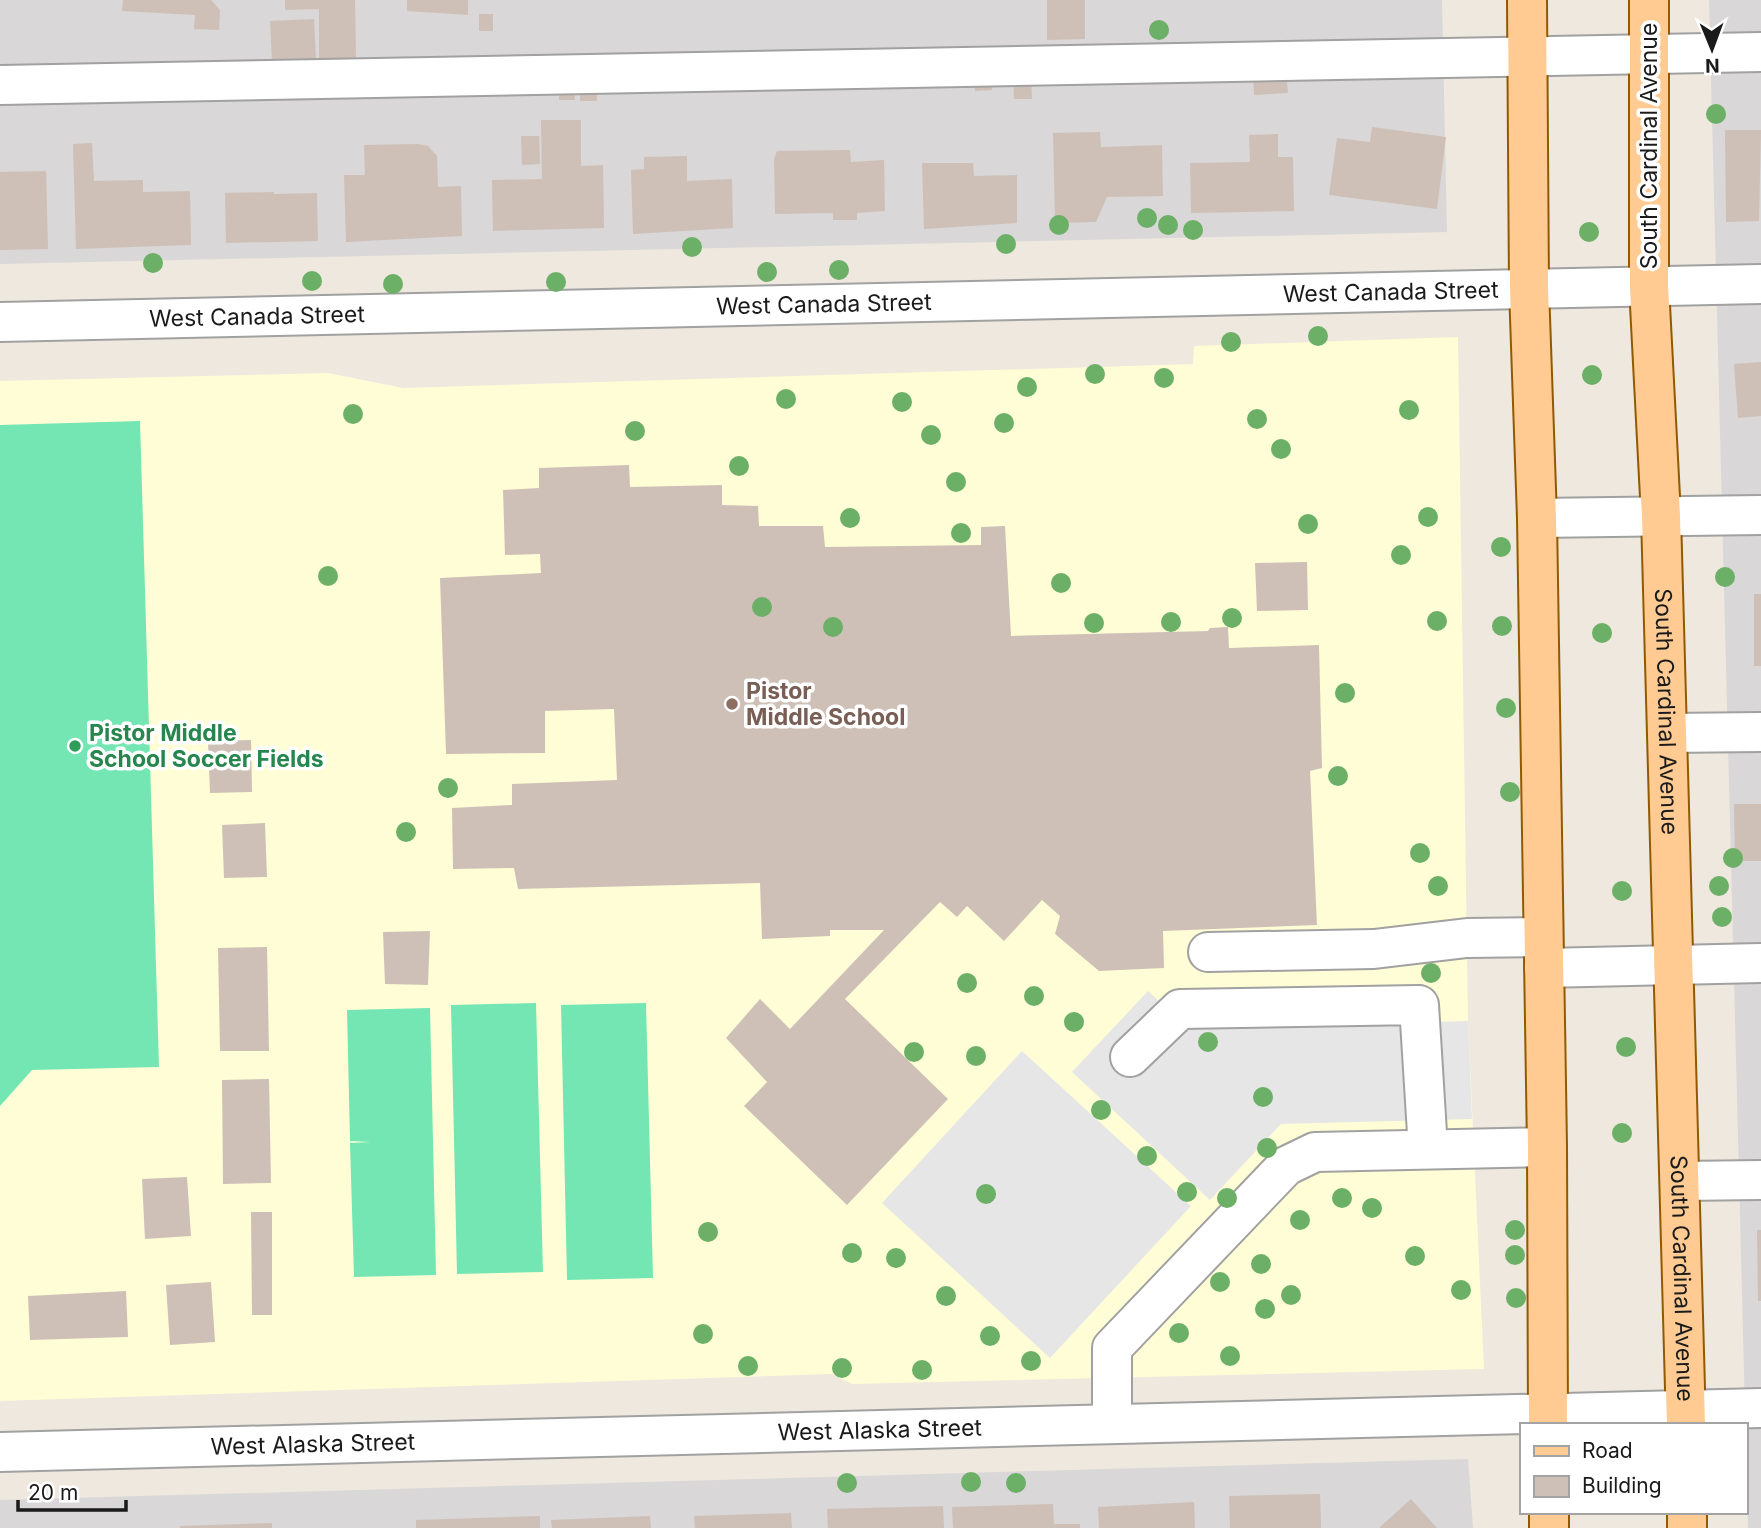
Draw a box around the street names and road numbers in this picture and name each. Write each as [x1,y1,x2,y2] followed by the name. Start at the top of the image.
[1635,23,1663,269] street label: South Cardinal Avenue
[1283,276,1499,308] street label: West Canada Street
[716,288,932,321] street label: West Canada Street
[149,300,366,333] street label: West Canada Street
[1649,588,1684,835] street label: South Cardinal Avenue
[1665,1155,1699,1402] street label: South Cardinal Avenue
[777,1413,983,1447] street label: West Alaska Street
[210,1428,416,1461] street label: West Alaska Street

